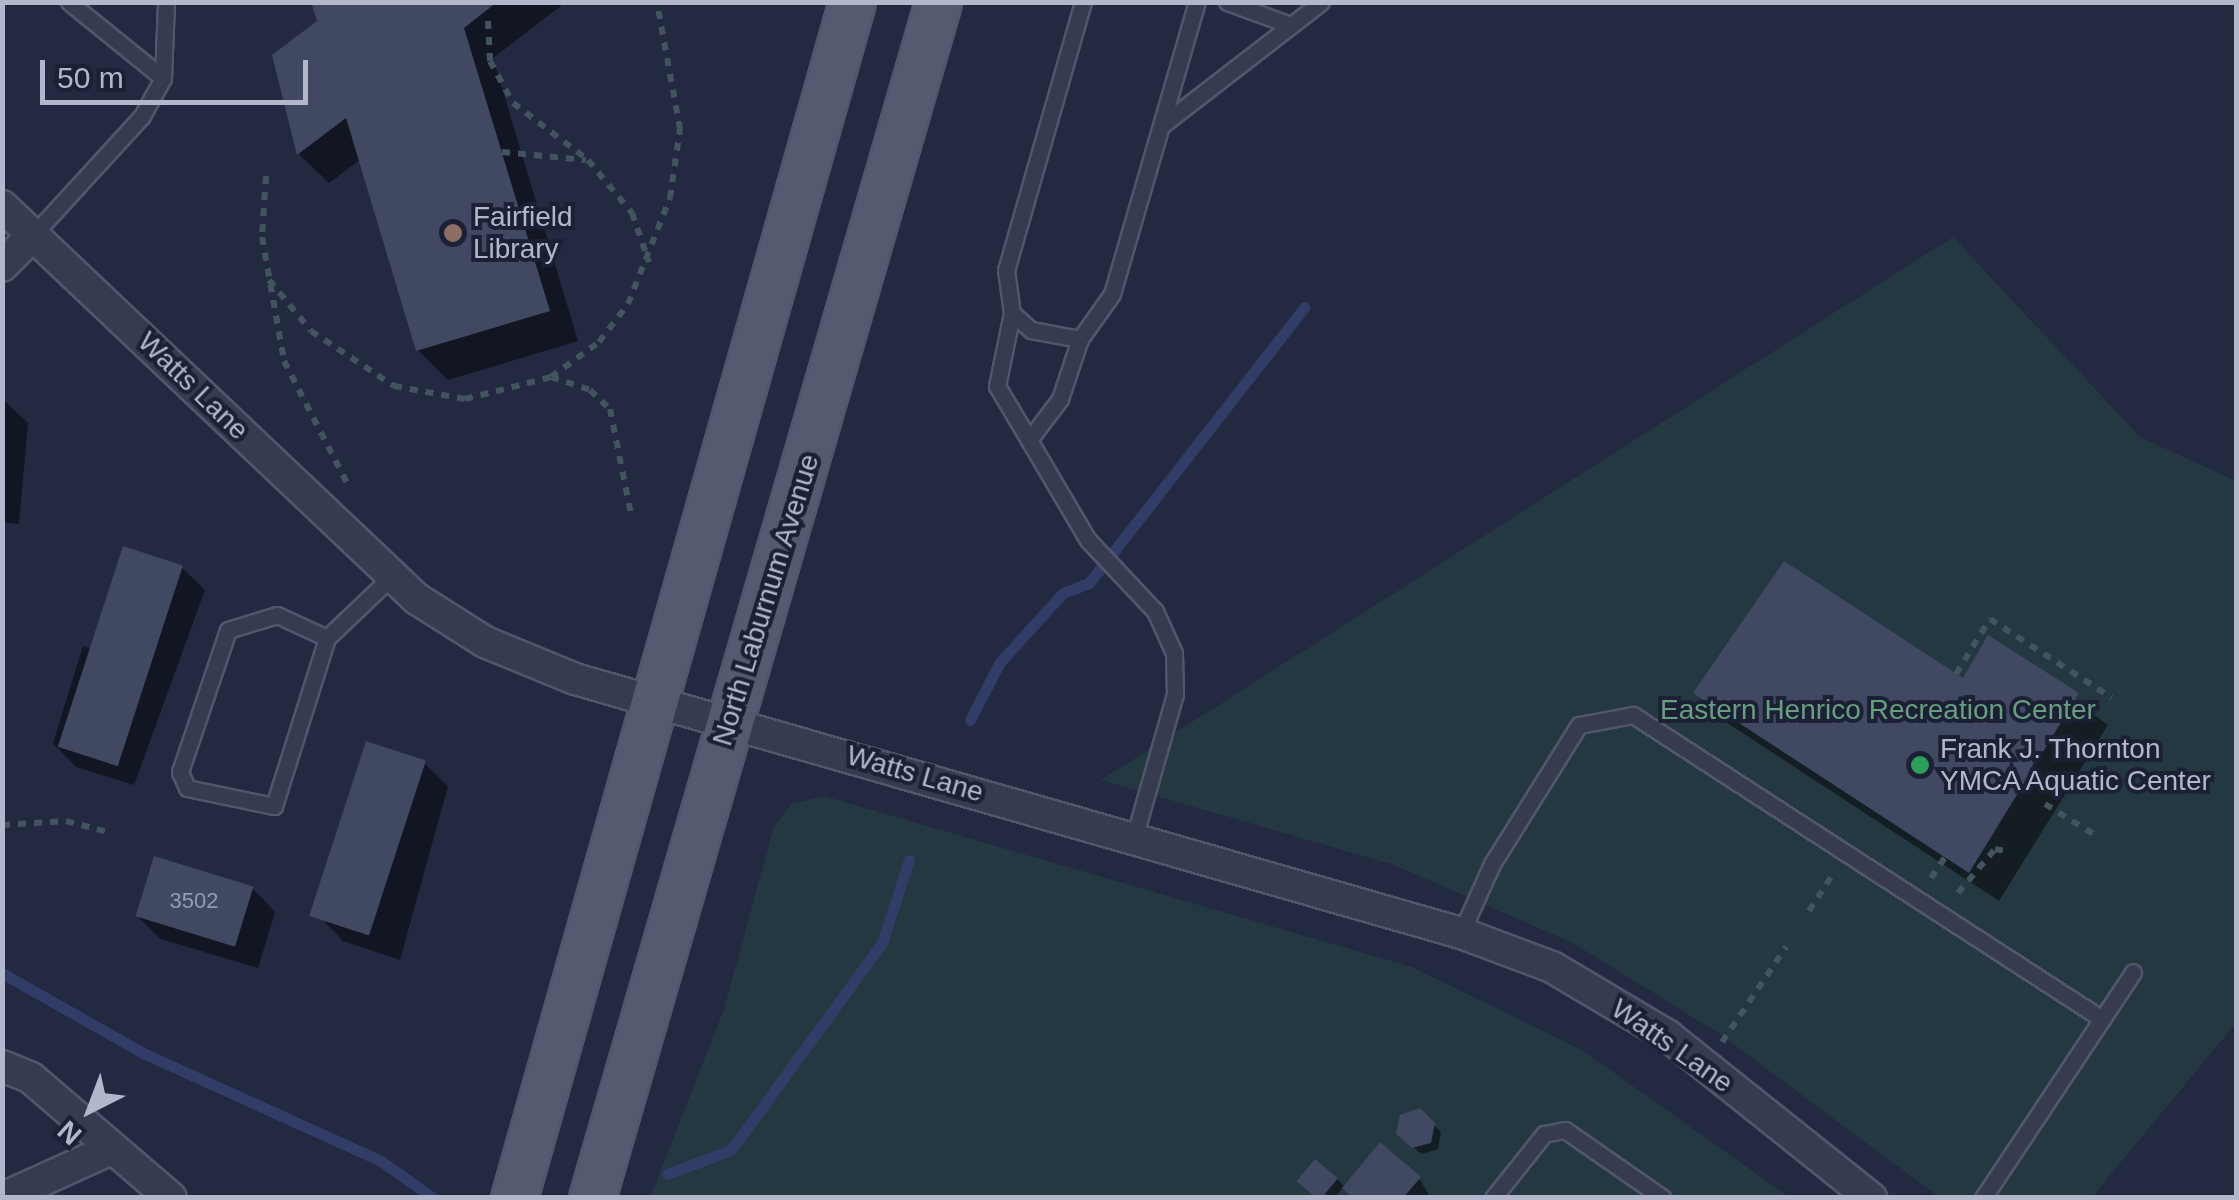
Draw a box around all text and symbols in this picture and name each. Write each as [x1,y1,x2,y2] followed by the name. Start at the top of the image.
[45,40,312,102] scale bar
[57,61,124,94] text: 50 m
[473,200,573,266] place label: Fairfield Library
[442,222,464,244] marker: Fairfield Library
[131,325,255,447] street label: Watts Lane
[705,449,827,751] street label: North Laburnum Avenue
[1660,693,2096,727] park label: Eastern Henrico Recreation Center
[1940,732,2214,798] place label: Frank J. Thornton YMCA Aquatic Center
[843,738,987,810] street label: Watts Lane
[1909,754,1931,776] marker: Frank J. Thornton YMCA Aquatic Center
[170,888,218,914] house number: 3502
[1605,992,1739,1100] street label: Watts Lane
[40,1060,140,1160] north arrow
[52,1114,87,1151] text: N

